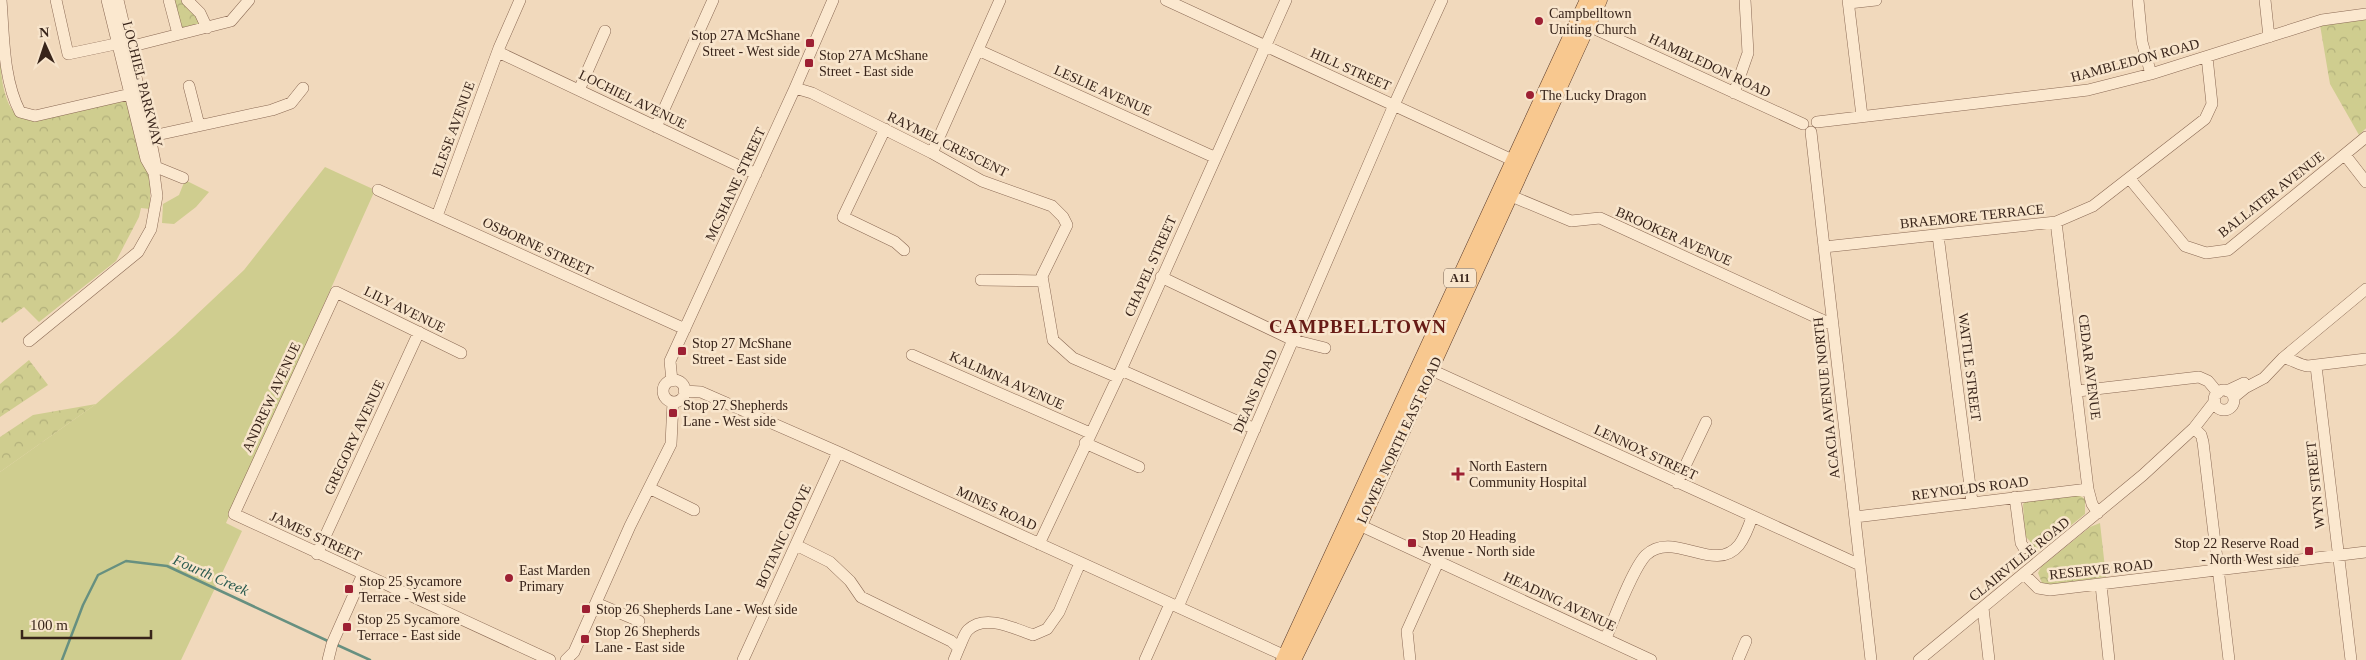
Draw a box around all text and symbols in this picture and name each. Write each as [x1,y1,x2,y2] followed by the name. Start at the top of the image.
[1549,6,1637,37] place label: Campbelltown Uniting Church
[1533,15,1545,27] marker: Campbelltown Uniting Church
[120,19,165,149] street label: LOCHIEL PARKWAY
[20,20,70,70] north arrow
[39,25,50,40] text: N
[691,28,800,59] place label: Stop 27A McShane Street - West side
[1647,31,1773,100] street label: HAMBLEDON ROAD
[2069,36,2201,85] street label: HAMBLEDON ROAD
[804,37,816,49] marker: Stop 27A McShane Street - West side
[1308,45,1394,94] street label: HILL STREET
[819,48,928,79] place label: Stop 27A McShane Street - East side
[803,57,815,69] marker: Stop 27A McShane Street - East side
[1052,62,1154,119] street label: LESLIE AVENUE
[577,67,689,132] street label: LOCHIEL AVENUE
[429,79,478,179] street label: ELESE AVENUE
[1540,88,1647,103] place label: The Lucky Dragon
[1524,89,1536,101] marker: The Lucky Dragon
[885,109,1011,180] street label: RAYMEL CRESCENT
[703,125,768,243] street label: MCSHANE STREET
[2215,148,2327,240] street label: BALLATER AVENUE
[1899,201,2045,232] street label: BRAEMORE TERRACE
[1613,204,1734,269] street label: BROOKER AVENUE
[1121,213,1180,319] street label: CHAPEL STREET
[480,214,596,279] street label: OSBORNE STREET
[1444,268,1476,288] road number: A11
[362,283,448,336] street label: LILY AVENUE
[1955,312,1984,423] street label: WATTLE STREET
[2076,314,2103,421] street label: CEDAR AVENUE
[1269,316,1447,337] district label: CAMPBELLTOWN
[1811,316,1842,479] street label: ACACIA AVENUE NORTH
[692,336,792,367] place label: Stop 27 McShane Street - East side
[239,340,304,455] street label: ANDREW AVENUE
[676,345,688,357] marker: Stop 27 McShane Street - East side
[1230,347,1281,435] street label: DEANS ROAD
[947,348,1066,412] street label: KALIMNA AVENUE
[1354,355,1445,526] street label: LOWER NORTH EAST ROAD
[321,377,388,497] street label: GREGORY AVENUE
[683,398,788,429] place label: Stop 27 Shepherds Lane - West side
[667,407,679,419] marker: Stop 27 Shepherds Lane - West side
[1592,422,1700,483] street label: LENNOX STREET
[2303,440,2328,530] street label: WYN STREET
[1469,459,1587,490] place label: North Eastern Community Hospital
[1451,467,1465,481] marker: North Eastern Community Hospital
[1911,474,2029,503] street label: REYNOLDS ROAD
[753,482,814,591] street label: BOTANIC GROVE
[954,483,1039,534] street label: MINES ROAD
[268,509,364,564] street label: JAMES STREET
[1966,514,2072,604] street label: CLAIRVILLE ROAD
[1422,528,1535,559] place label: Stop 20 Heading Avenue - North side
[2174,536,2299,567] place label: Stop 22 Reserve Road - North West side
[1406,537,1418,549] marker: Stop 20 Heading Avenue - North side
[2303,545,2315,557] marker: Stop 22 Reserve Road - North West side
[170,551,251,599] water label: Fourth Creek
[2048,557,2154,582] street label: RESERVE ROAD
[519,563,590,594] place label: East Marden Primary
[1501,569,1618,634] street label: HEADING AVENUE
[503,572,515,584] marker: East Marden Primary
[359,574,466,605] place label: Stop 25 Sycamore Terrace - West side
[343,583,355,595] marker: Stop 25 Sycamore Terrace - West side
[596,602,798,617] place label: Stop 26 Shepherds Lane - West side
[580,603,592,615] marker: Stop 26 Shepherds Lane - West side
[22,608,151,640] scale bar
[357,612,461,643] place label: Stop 25 Sycamore Terrace - East side
[30,617,68,633] text: 100 m
[341,621,353,633] marker: Stop 25 Sycamore Terrace - East side
[595,624,700,655] place label: Stop 26 Shepherds Lane - East side
[579,633,591,645] marker: Stop 26 Shepherds Lane - East side

